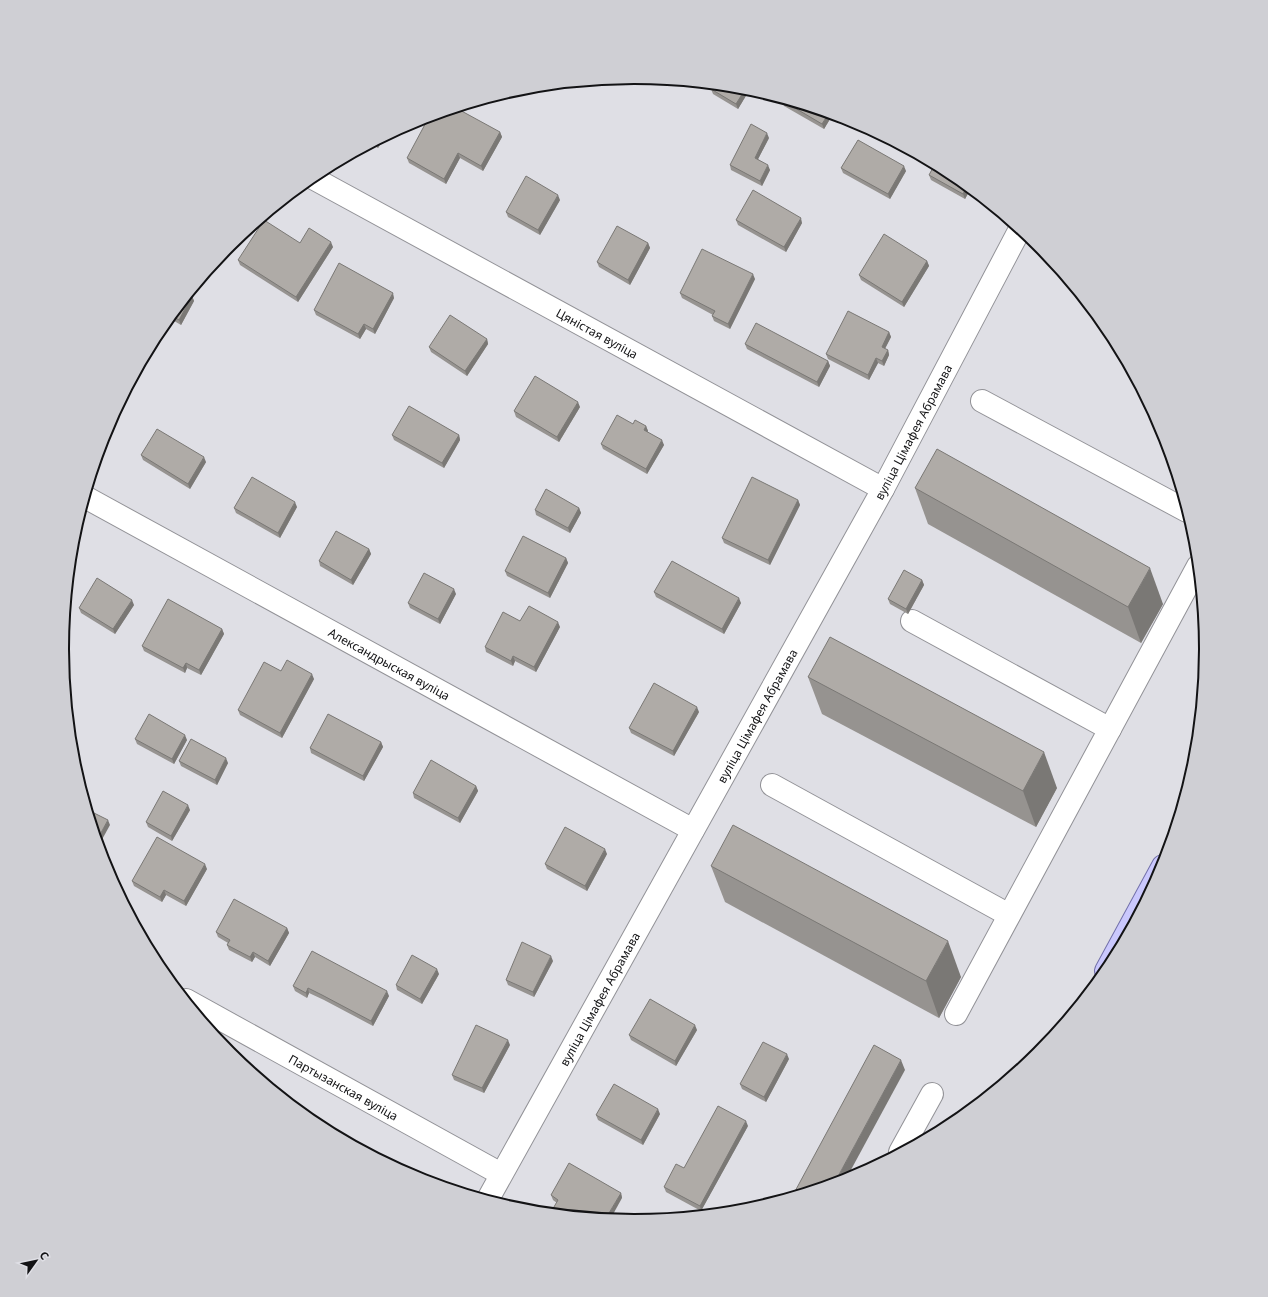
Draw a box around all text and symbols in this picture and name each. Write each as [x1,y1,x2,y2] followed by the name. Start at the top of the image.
[553,304,641,362] street label: Цяністая вуліца
[870,361,956,503] street label: вуліца Цімафея Абрамава
[325,623,453,704] street label: Александрыская вуліца
[713,646,801,786] street label: вуліца Цімафея Абрамава
[555,929,643,1069] street label: вуліца Цімафея Абрамава
[286,1050,401,1124] street label: Партызанская вуліца
[16,1241,56,1281] north arrow
[37,1248,53,1262] text: С

